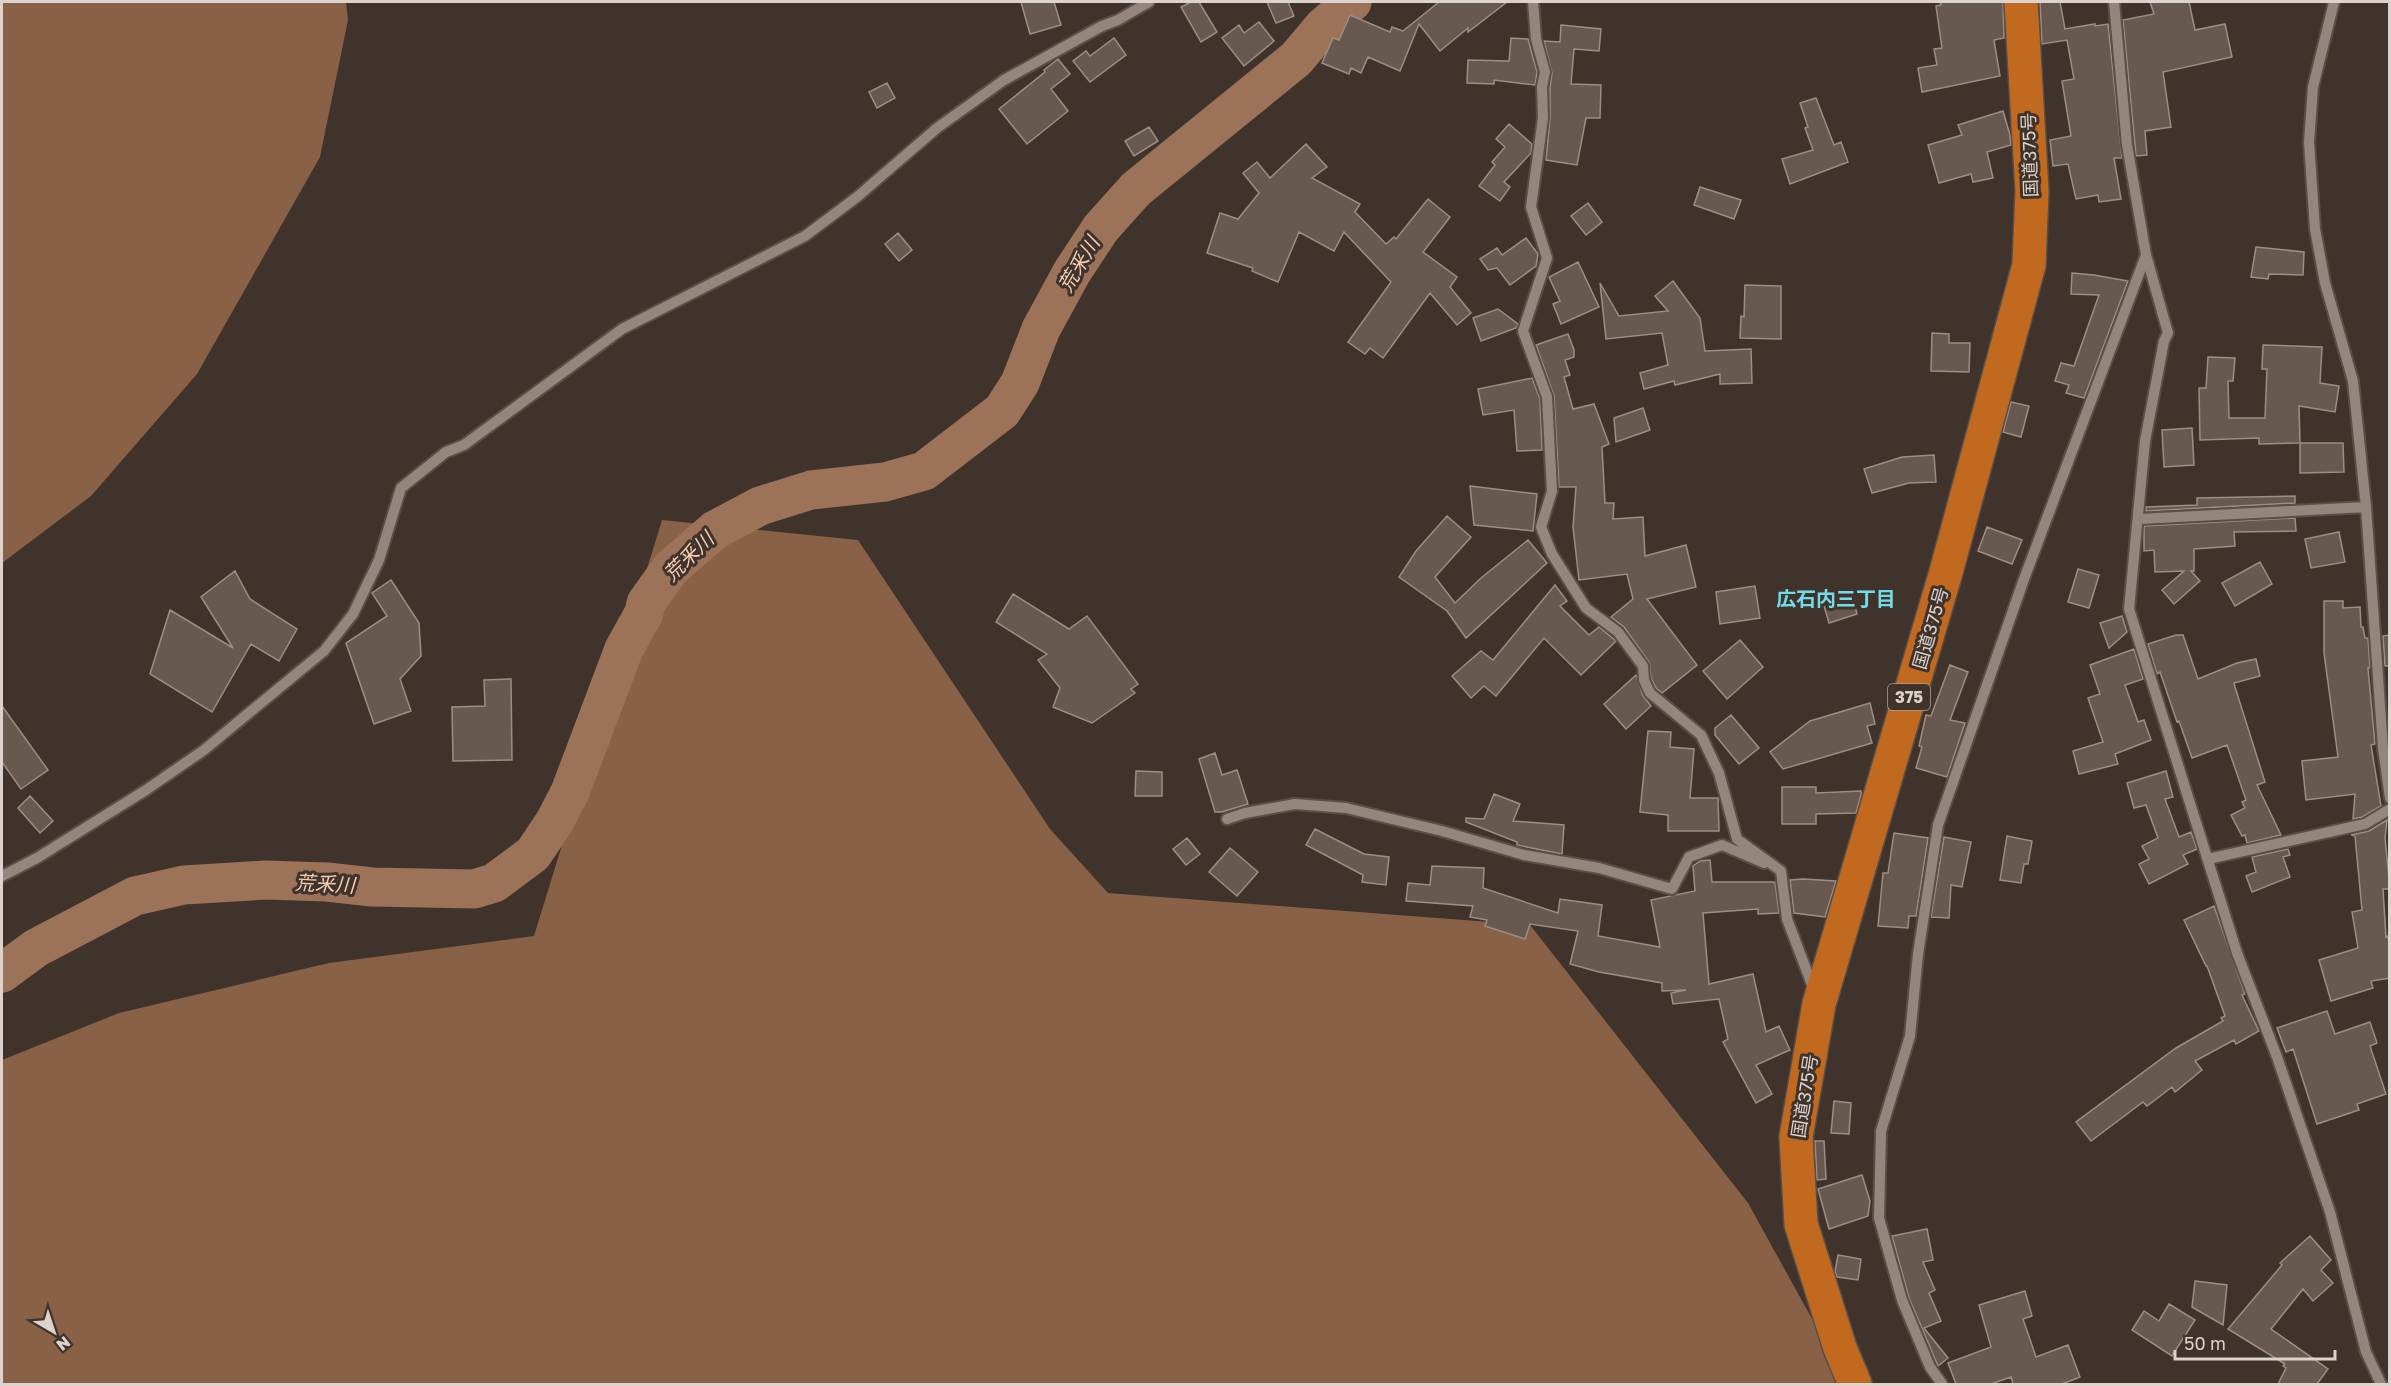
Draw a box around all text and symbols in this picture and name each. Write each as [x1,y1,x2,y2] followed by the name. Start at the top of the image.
[2017,112,2041,198] street label: 国道375号
[1052,230,1105,296] water label: 荒釆川
[658,525,719,585] water label: 荒釆川
[1908,584,1952,672] street label: 国道375号
[1776,586,1896,610] district label: 広石内三丁目
[1888,684,1930,710] road number: 375
[294,869,358,897] water label: 荒釆川
[1787,1053,1821,1139] street label: 国道375号
[24,1302,84,1362] north arrow
[2175,1323,2336,1361] scale bar
[52,1332,74,1355] text: N
[2184,1332,2226,1354] text: 50 m

